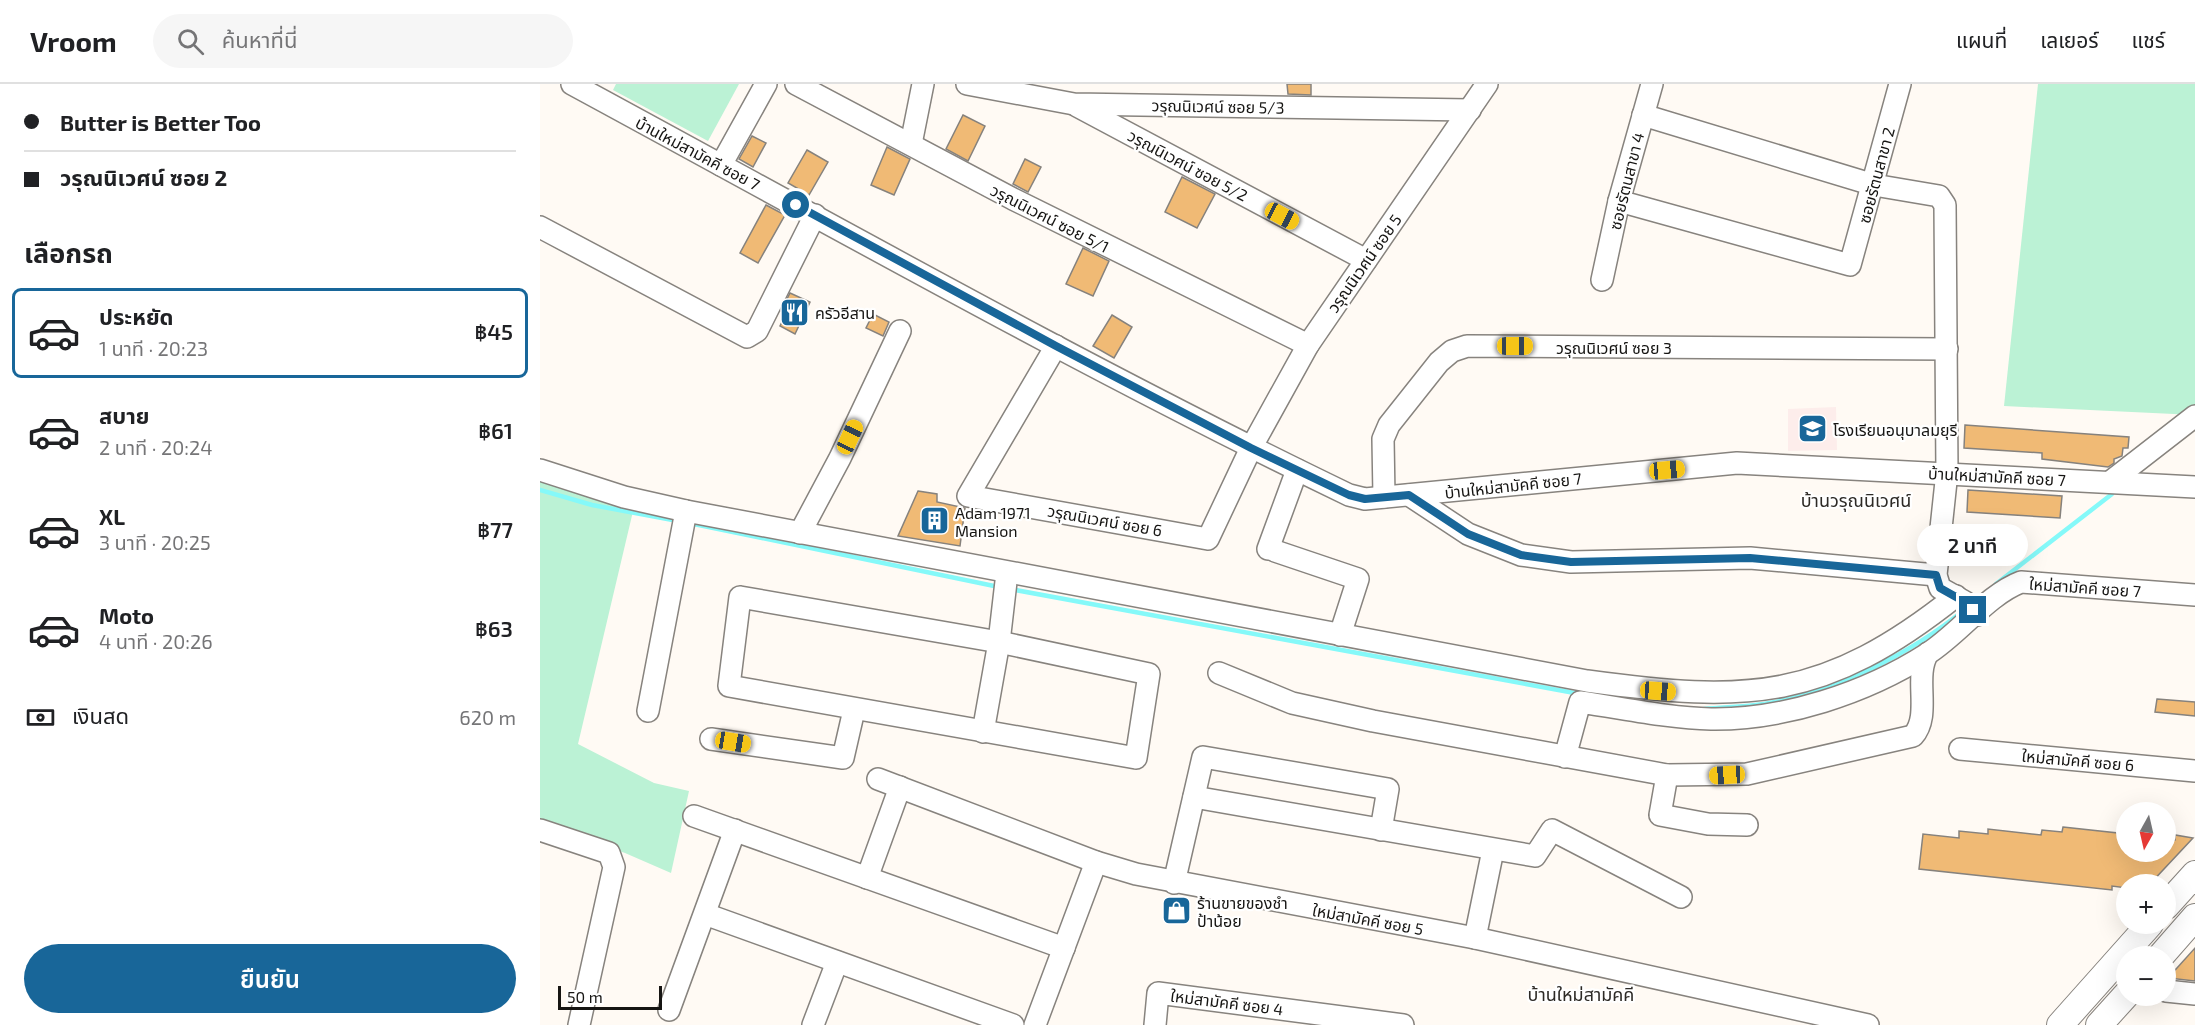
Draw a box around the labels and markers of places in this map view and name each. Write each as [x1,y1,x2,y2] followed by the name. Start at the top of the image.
[778,296,810,328] restaurant icon: ครัวอีสาน
[815,303,875,322] place label: ครัวอีสาน
[1796,413,1828,445] school or university icon: โรงเรียนอนุบาลมยุรี
[1833,420,1957,440] place label: โรงเรียนอนุบาลมยุรี
[955,503,1031,540] place label: Adam 1971 Mansion
[918,505,950,537] building icon: Adam 1971 Mansion
[1197,893,1288,930] place label: ร้านขายของชำ ป้าน้อย
[1160,895,1192,927] shop icon: ร้านขายของชำ ป้าน้อย

